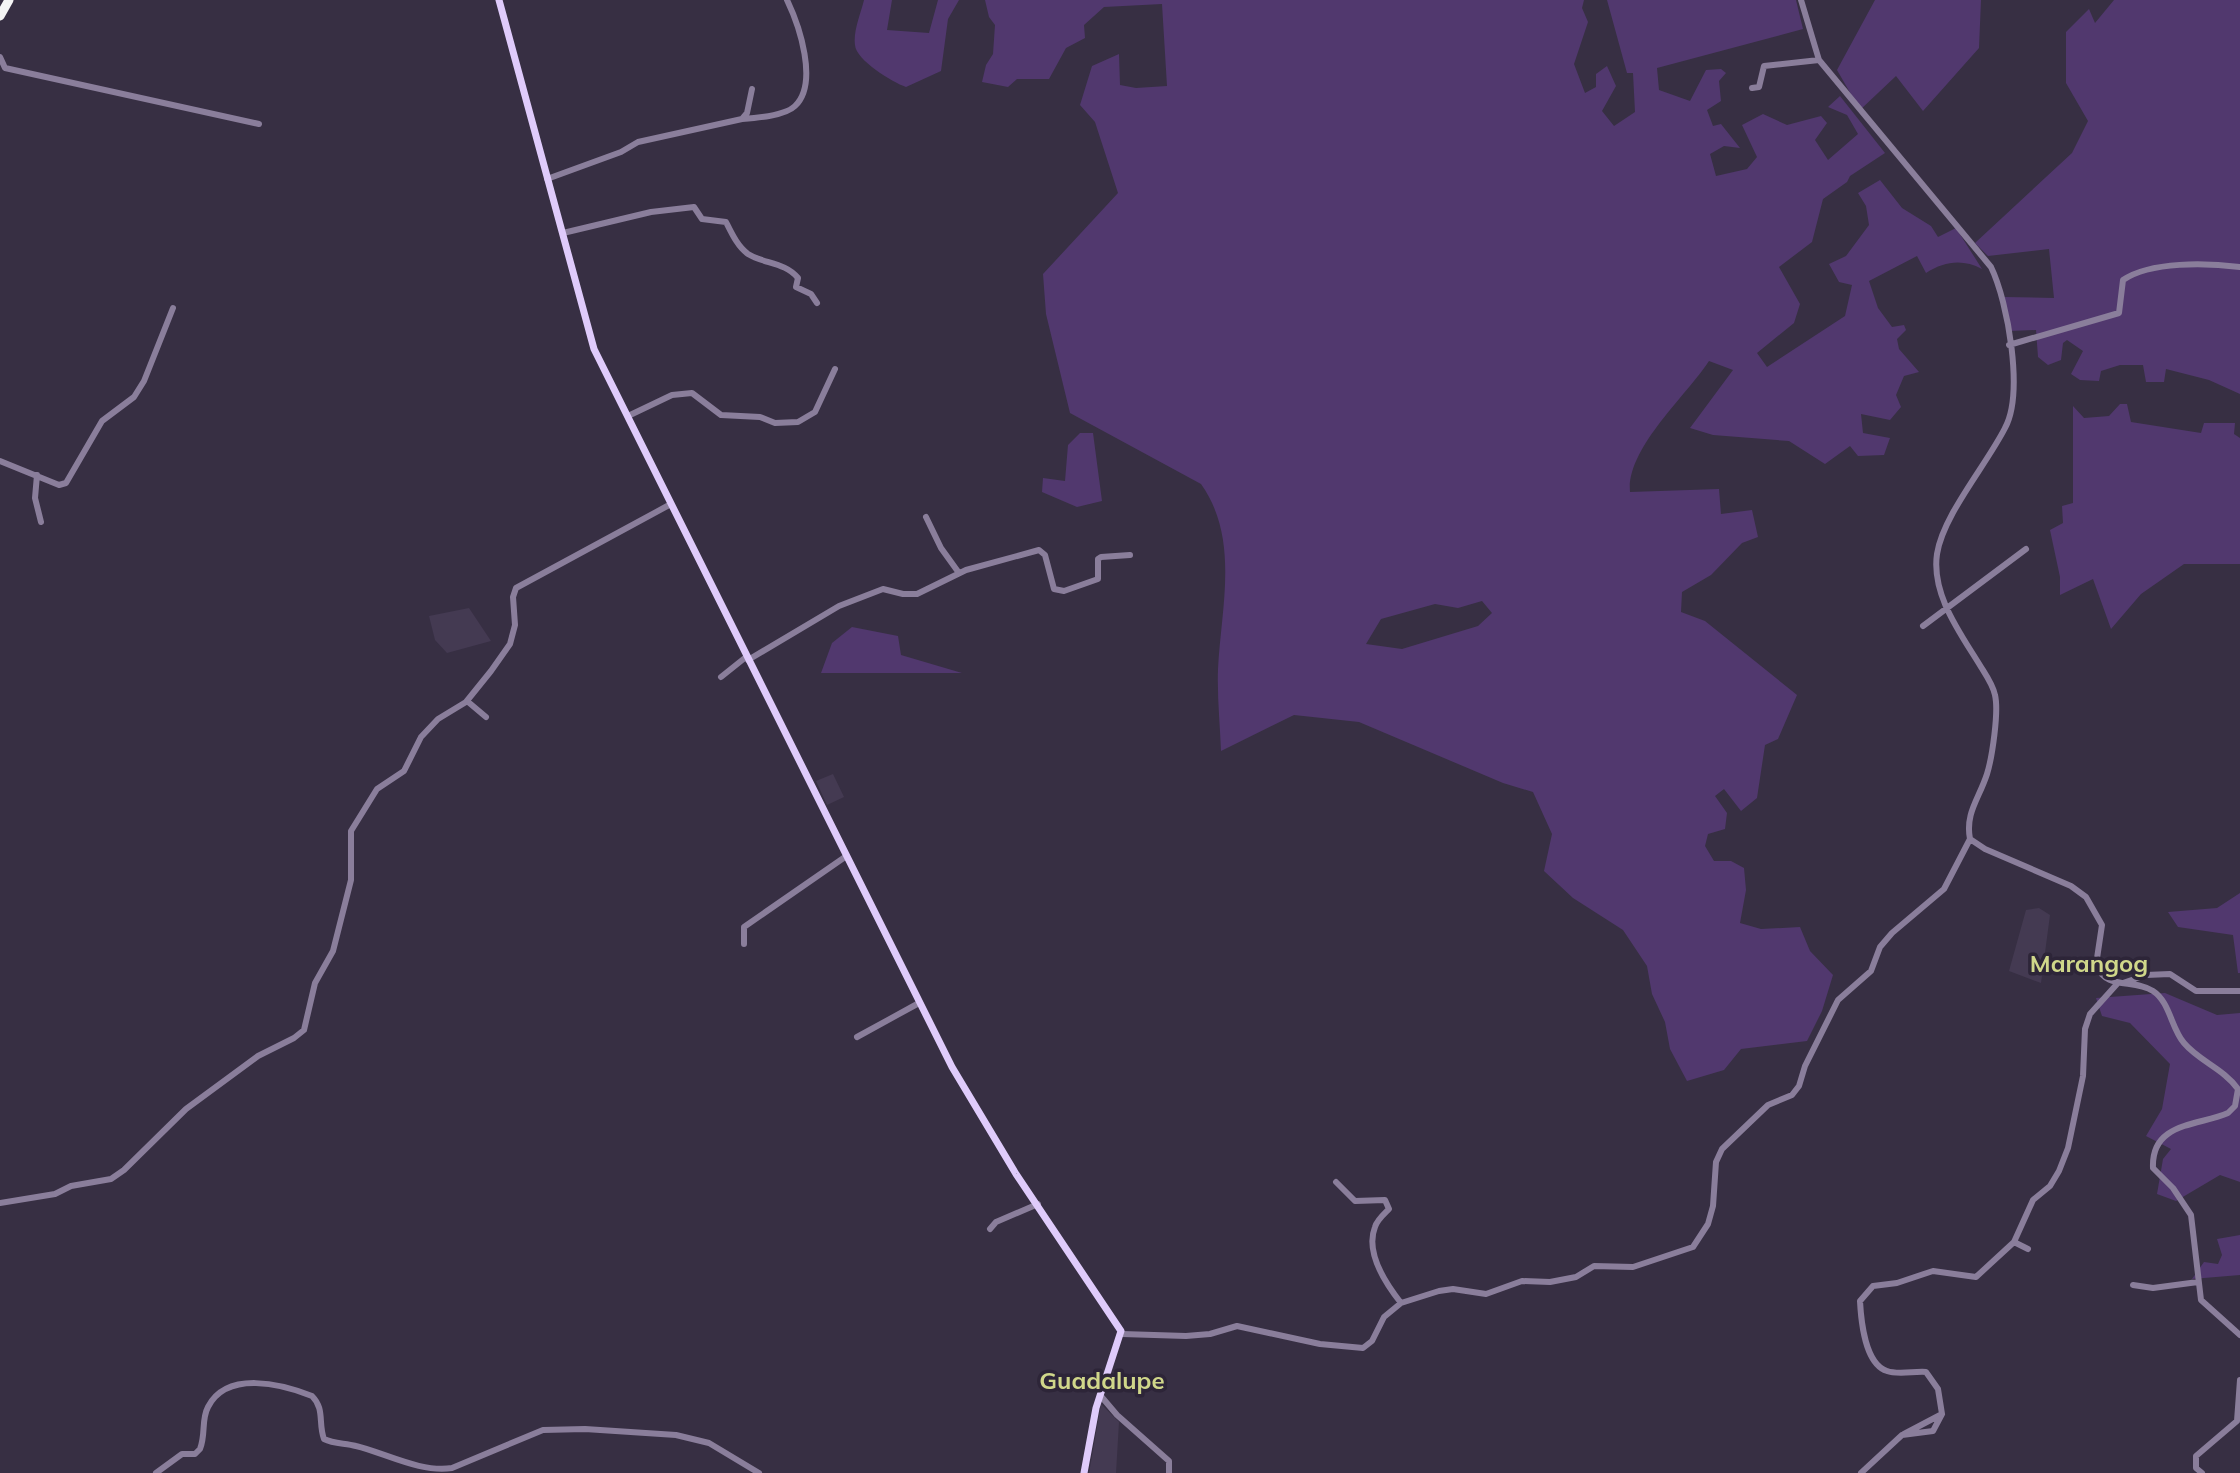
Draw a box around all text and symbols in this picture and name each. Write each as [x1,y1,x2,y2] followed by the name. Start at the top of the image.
[2030,948,2148,978] district label: Marangog
[1039,1365,1165,1395] district label: Guadalupe

